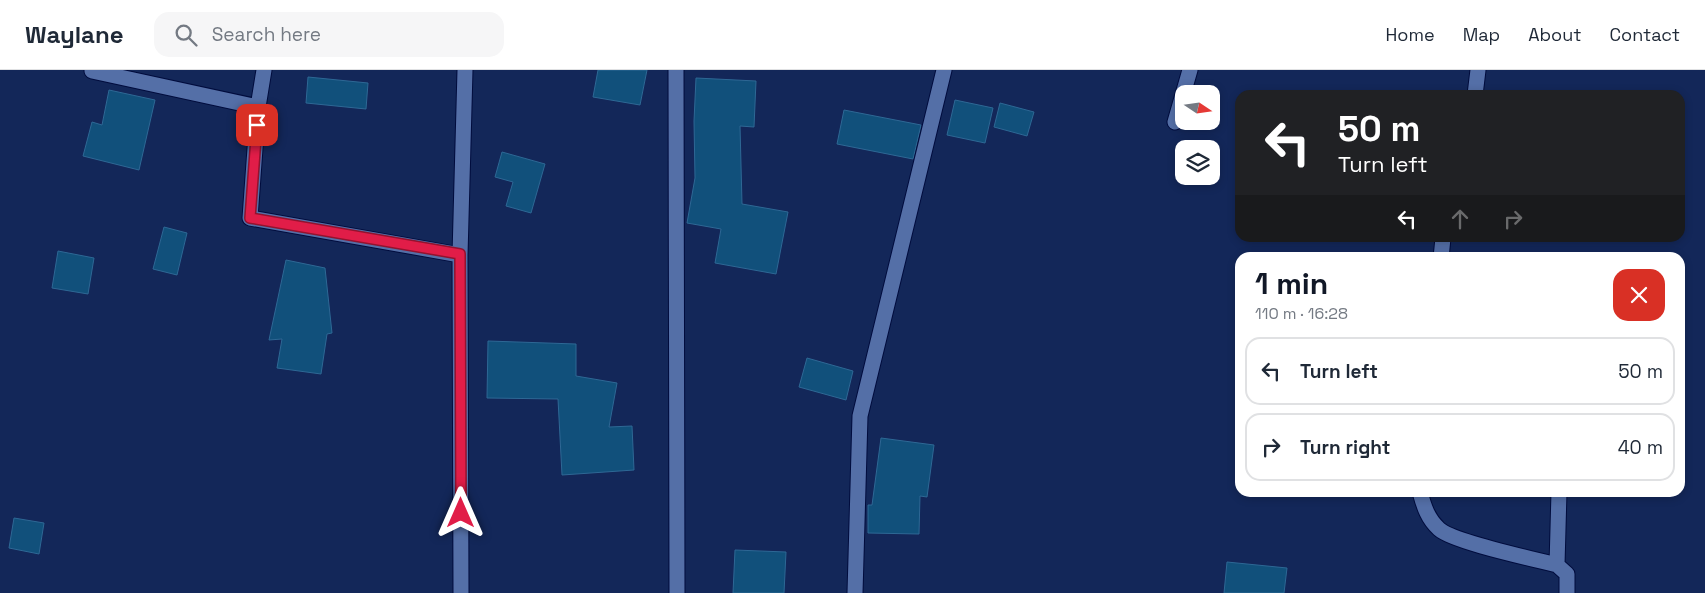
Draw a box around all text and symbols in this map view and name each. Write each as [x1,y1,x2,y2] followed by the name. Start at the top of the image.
[154,12,504,57] search box
[25,19,124,50] text: Waylane
[172,21,200,49] icon: search
[212,22,321,47] text: Search here
[1386,23,1435,46] text: Home
[1463,23,1500,46] text: Map
[1528,23,1582,46] text: About
[1610,23,1680,46] text: Contact
[1175,85,1220,130] north arrow
[1175,85,1220,185] map controls
[236,104,278,146] pin
[1338,107,1420,151] text: 50 m
[1255,110,1320,175] icon: left
[243,111,271,139] icon: arrive
[1175,140,1220,185] button: layers
[1338,150,1428,178] text: Turn left
[1393,205,1421,233] icon: left
[1446,205,1474,233] icon: ahead
[1499,205,1527,233] icon: right
[1255,264,1328,303] text: 1 min
[1613,269,1665,321] button: close
[1255,303,1348,324] text: 110 m · 16:28
[1257,357,1285,385] icon: left
[1300,359,1378,384] text: Turn left
[1618,359,1663,384] text: 50 m
[1257,433,1285,461] icon: right
[1300,435,1390,460] text: Turn right
[1618,435,1663,460] text: 40 m
[434,486,486,538] position arrow

